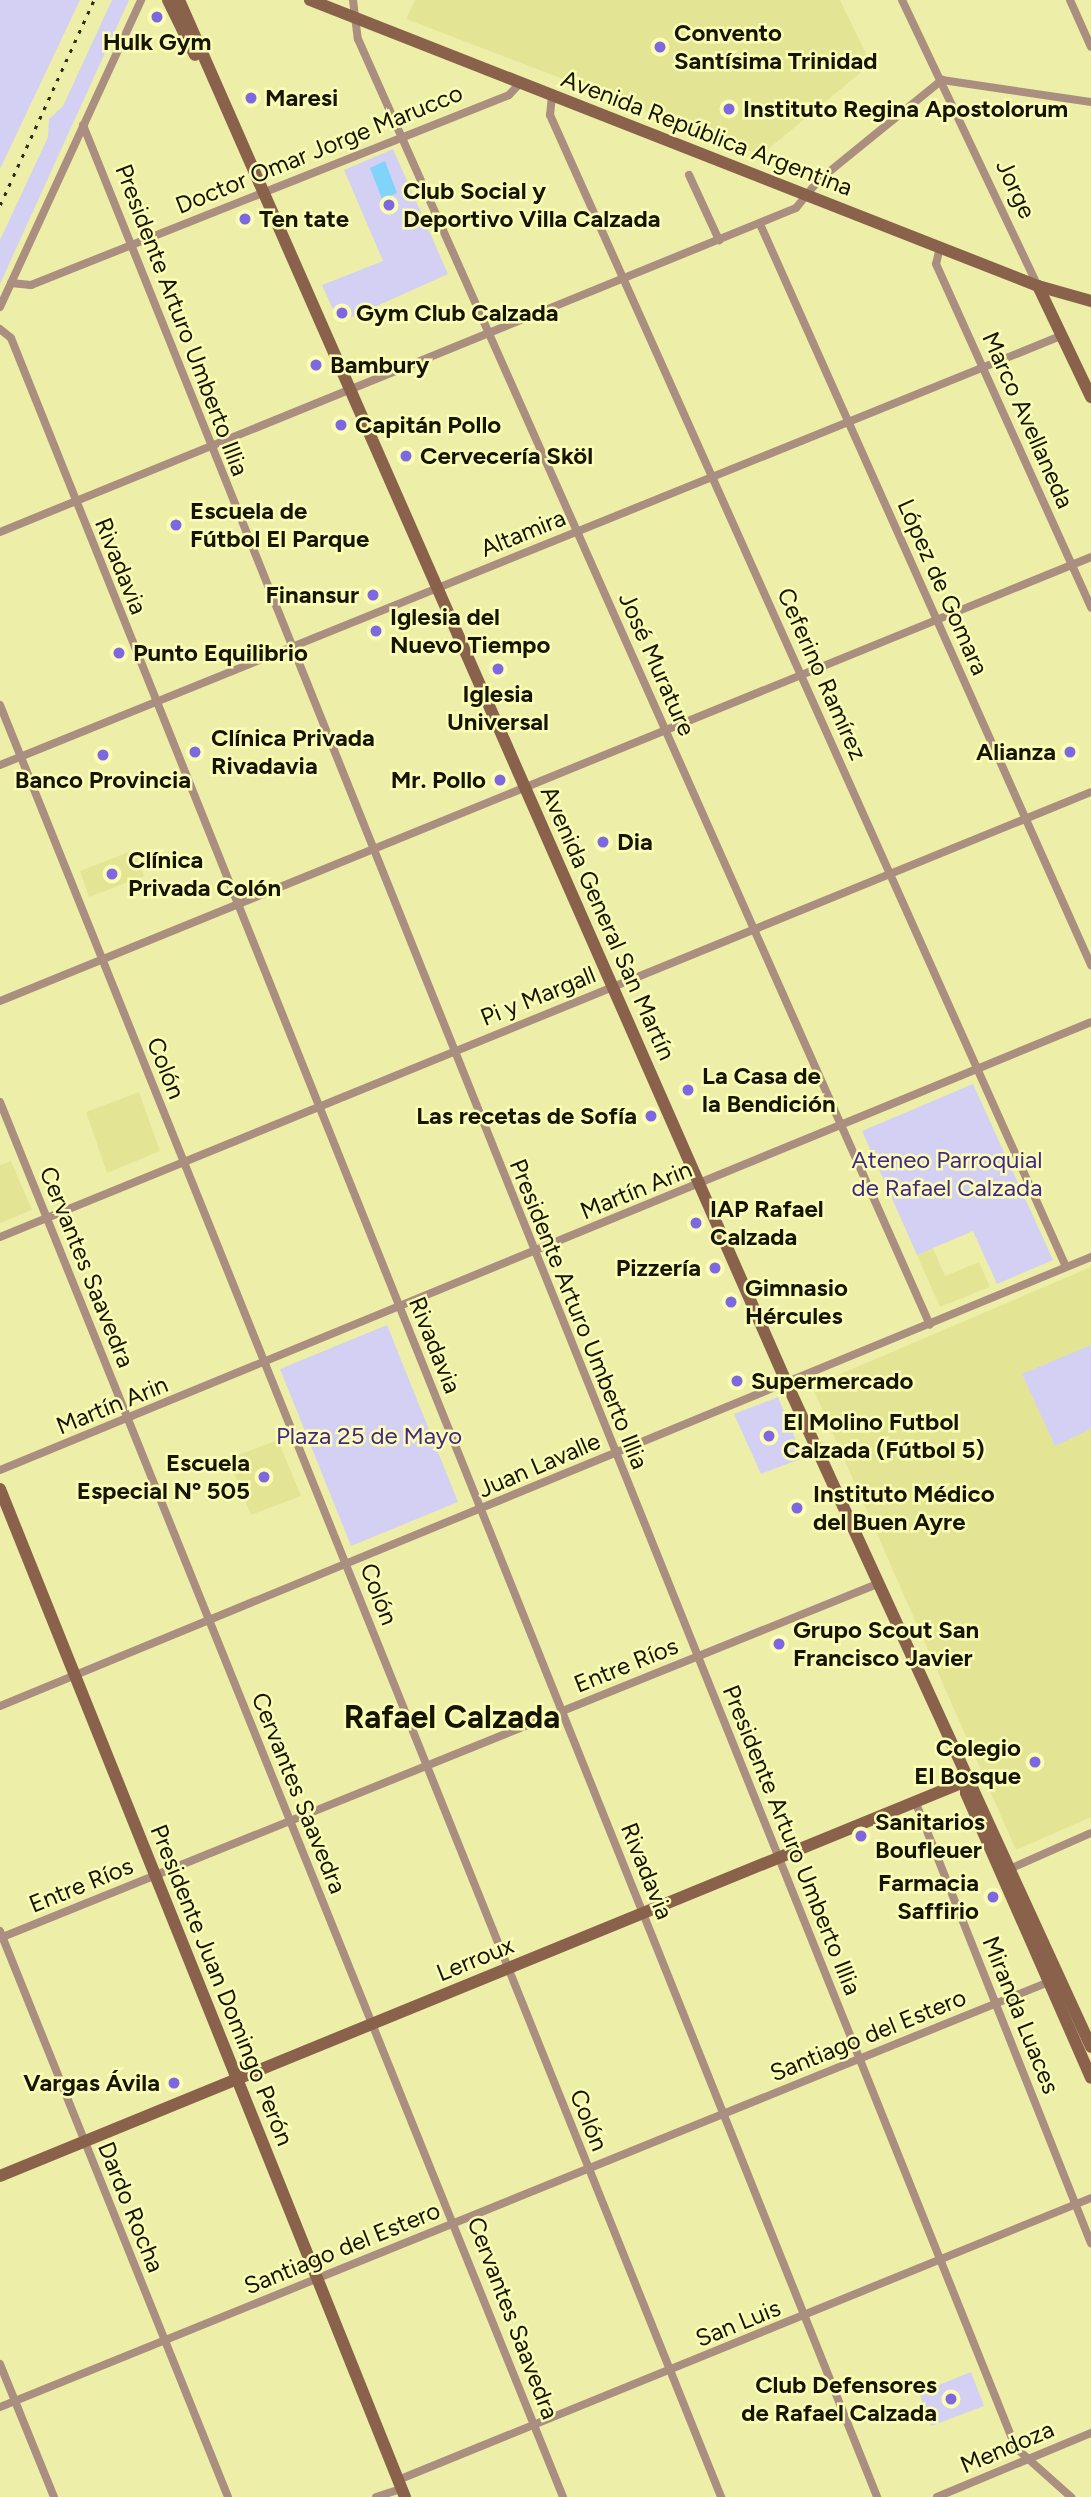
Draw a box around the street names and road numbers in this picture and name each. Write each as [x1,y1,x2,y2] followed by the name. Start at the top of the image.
[557,64,857,202] street label: Avenida República Argentina
[171,78,467,220] street label: Doctor Omar Jorge Marucco
[990,155,1042,223] street label: Jorge
[109,160,255,480] street label: Presidente Arturo Umberto Illia
[976,327,1080,513] street label: Marco Avellaneda
[891,495,995,679] street label: López de Gomara
[476,503,570,563] street label: Altamira
[89,514,153,618] street label: Rivadavia
[771,583,873,765] street label: Ceferino Ramírez
[612,588,702,740] street label: José Murature
[534,782,682,1064] street label: Avenida General San Martín
[476,960,600,1032] street label: Pi y Margall
[141,1033,191,1103] street label: Colón
[504,1155,654,1473] street label: Presidente Arturo Umberto Illia
[576,1155,696,1225] street label: Martín Arin
[34,1162,140,1372] street label: Cervantes Saavedra
[403,1293,467,1397] street label: Rivadavia
[52,1370,172,1440] street label: Martín Arin
[474,1426,604,1504] street label: Juan Lavalle
[354,1559,404,1629] street label: Colón
[570,1631,682,1699] street label: Entre Ríos
[717,1681,867,1999] street label: Presidente Arturo Umberto Illia
[246,1688,352,1898] street label: Cervantes Saavedra
[615,1819,679,1923] street label: Rivadavia
[144,1820,300,2150] street label: Presidente Juan Domingo Perón
[25,1851,137,1919] street label: Entre Ríos
[432,1931,518,1987] street label: Lerroux
[976,1932,1066,2098] street label: Miranda Luaces
[766,1982,970,2088] street label: Santiago del Estero
[564,2085,614,2155] street label: Colón
[92,2137,170,2277] street label: Dardo Rocha
[240,2195,444,2301] street label: Santiago del Estero
[461,2213,565,2423] street label: Cervantes Saavedra
[691,2293,785,2353] street label: San Luis
[956,2414,1058,2480] street label: Mendoza

